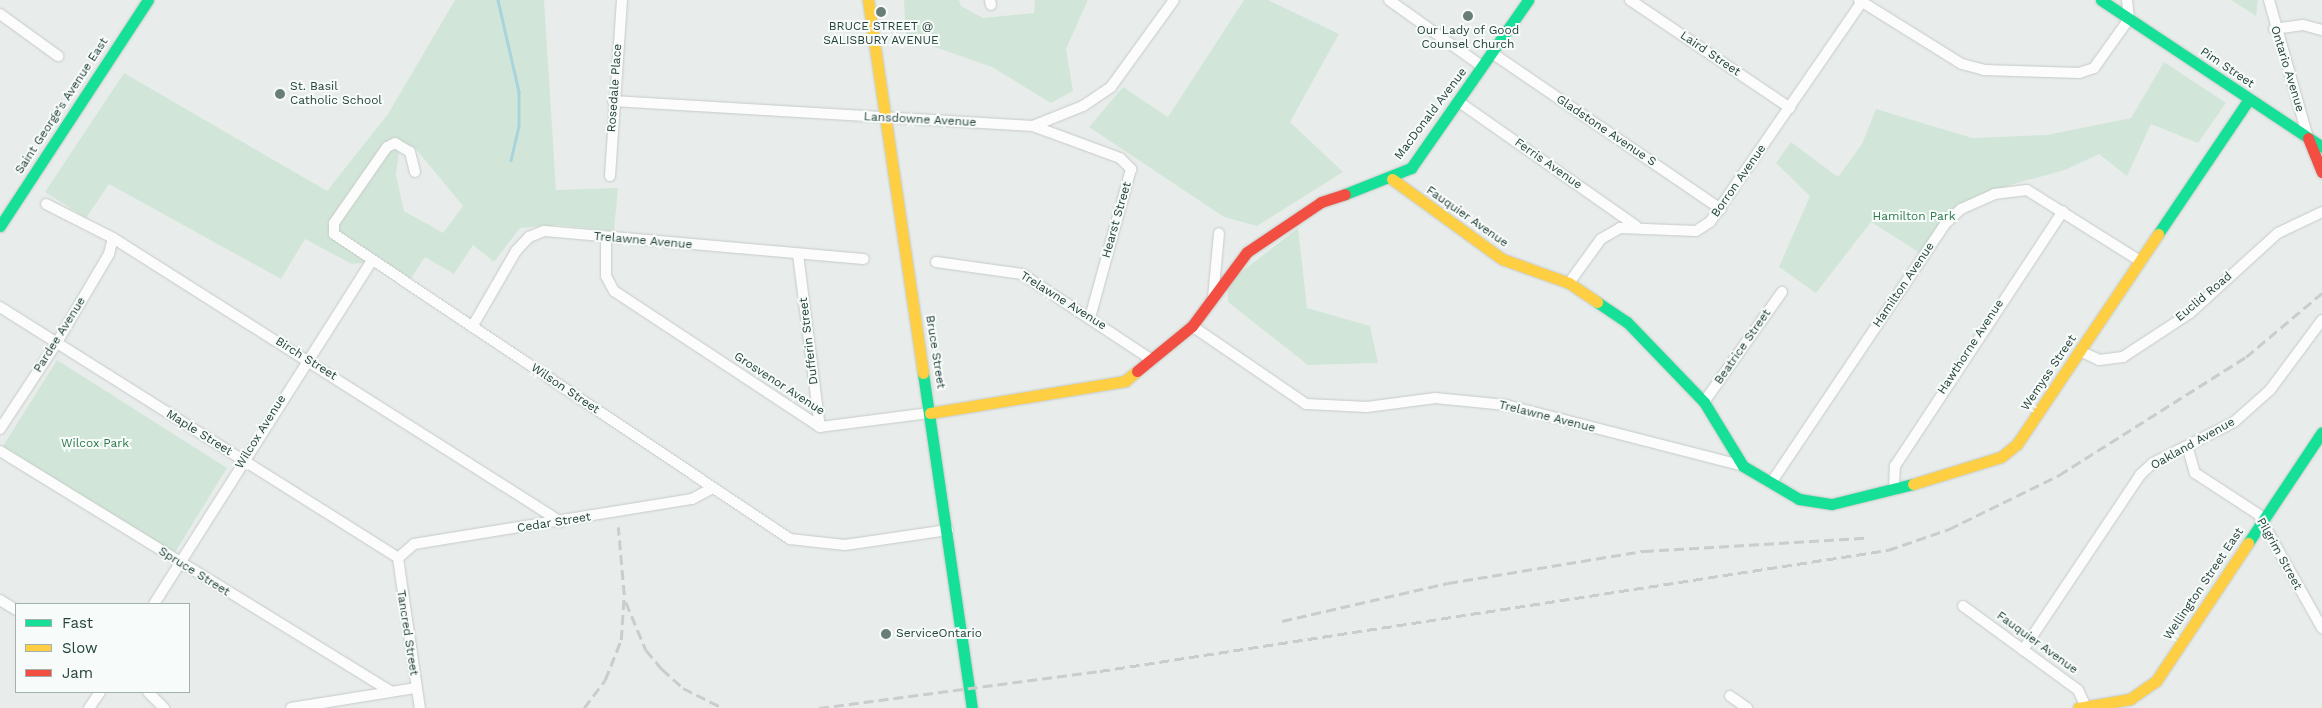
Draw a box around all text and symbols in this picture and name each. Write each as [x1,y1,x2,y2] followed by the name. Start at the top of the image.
[875,6,887,18] marker: BRUCE STREET @ SALISBURY AVENUE
[1462,10,1474,22] marker: Our Lady of Good Counsel Church
[823,20,939,48] place label: BRUCE STREET @ SALISBURY AVENUE
[1416,24,1520,52] place label: Our Lady of Good Counsel Church
[2267,24,2307,114] street label: Ontario Avenue
[1677,29,1743,79] street label: Laird Street
[12,35,112,177] street label: Saint George's Avenue East
[605,43,625,133] street label: Rosedale Place
[2197,45,2257,91] street label: Pim Street
[1392,65,1470,163] street label: MacDonald Avenue
[290,80,382,108] place label: St. Basil Catholic School
[274,88,286,100] marker: St. Basil Catholic School
[1553,92,1659,170] street label: Gladstone Avenue S
[863,110,977,130] street label: Lansdowne Avenue
[1511,135,1585,193] street label: Ferris Avenue
[1708,142,1770,220] street label: Borron Avenue
[1099,180,1135,260] street label: Hearst Street
[1423,183,1511,251] street label: Fauquier Avenue
[1872,210,1956,224] park label: Hamilton Park
[593,230,693,252] street label: Trelawne Avenue
[1870,240,1938,330] street label: Hamilton Avenue
[1017,269,1109,333] street label: Trelawne Avenue
[2173,269,2235,325] street label: Euclid Road
[31,294,89,376] street label: Pardee Avenue
[796,296,822,386] street label: Dufferin Street
[1935,297,2007,397] street label: Hawthorne Avenue
[1712,307,1774,387] street label: Beatrice Street
[922,314,948,390] street label: Bruce Street
[2018,332,2080,414] street label: Wemyss Street
[272,334,340,384] street label: Birch Street
[731,349,827,419] street label: Grosvenor Avenue
[528,361,602,417] street label: Wilson Street
[232,392,290,472] street label: Wilcox Avenue
[1497,398,1597,436] street label: Trelawne Avenue
[163,407,235,459] street label: Maple Street
[2148,415,2238,473] street label: Oakland Avenue
[61,437,129,451] park label: Wilcox Park
[516,510,592,536] street label: Cedar Street
[2253,515,2305,593] street label: Pilgrim Street
[2161,525,2247,643] street label: Wellington Street East
[156,544,232,600] street label: Spruce Street
[393,589,421,677] street label: Tancred Street
[15,603,190,693] legend
[1993,609,2081,677] street label: Fauquier Avenue
[62,614,93,632] text: Fast
[896,627,982,641] place label: ServiceOntario
[880,628,892,640] marker: ServiceOntario
[62,639,98,657] text: Slow
[62,664,93,682] text: Jam

